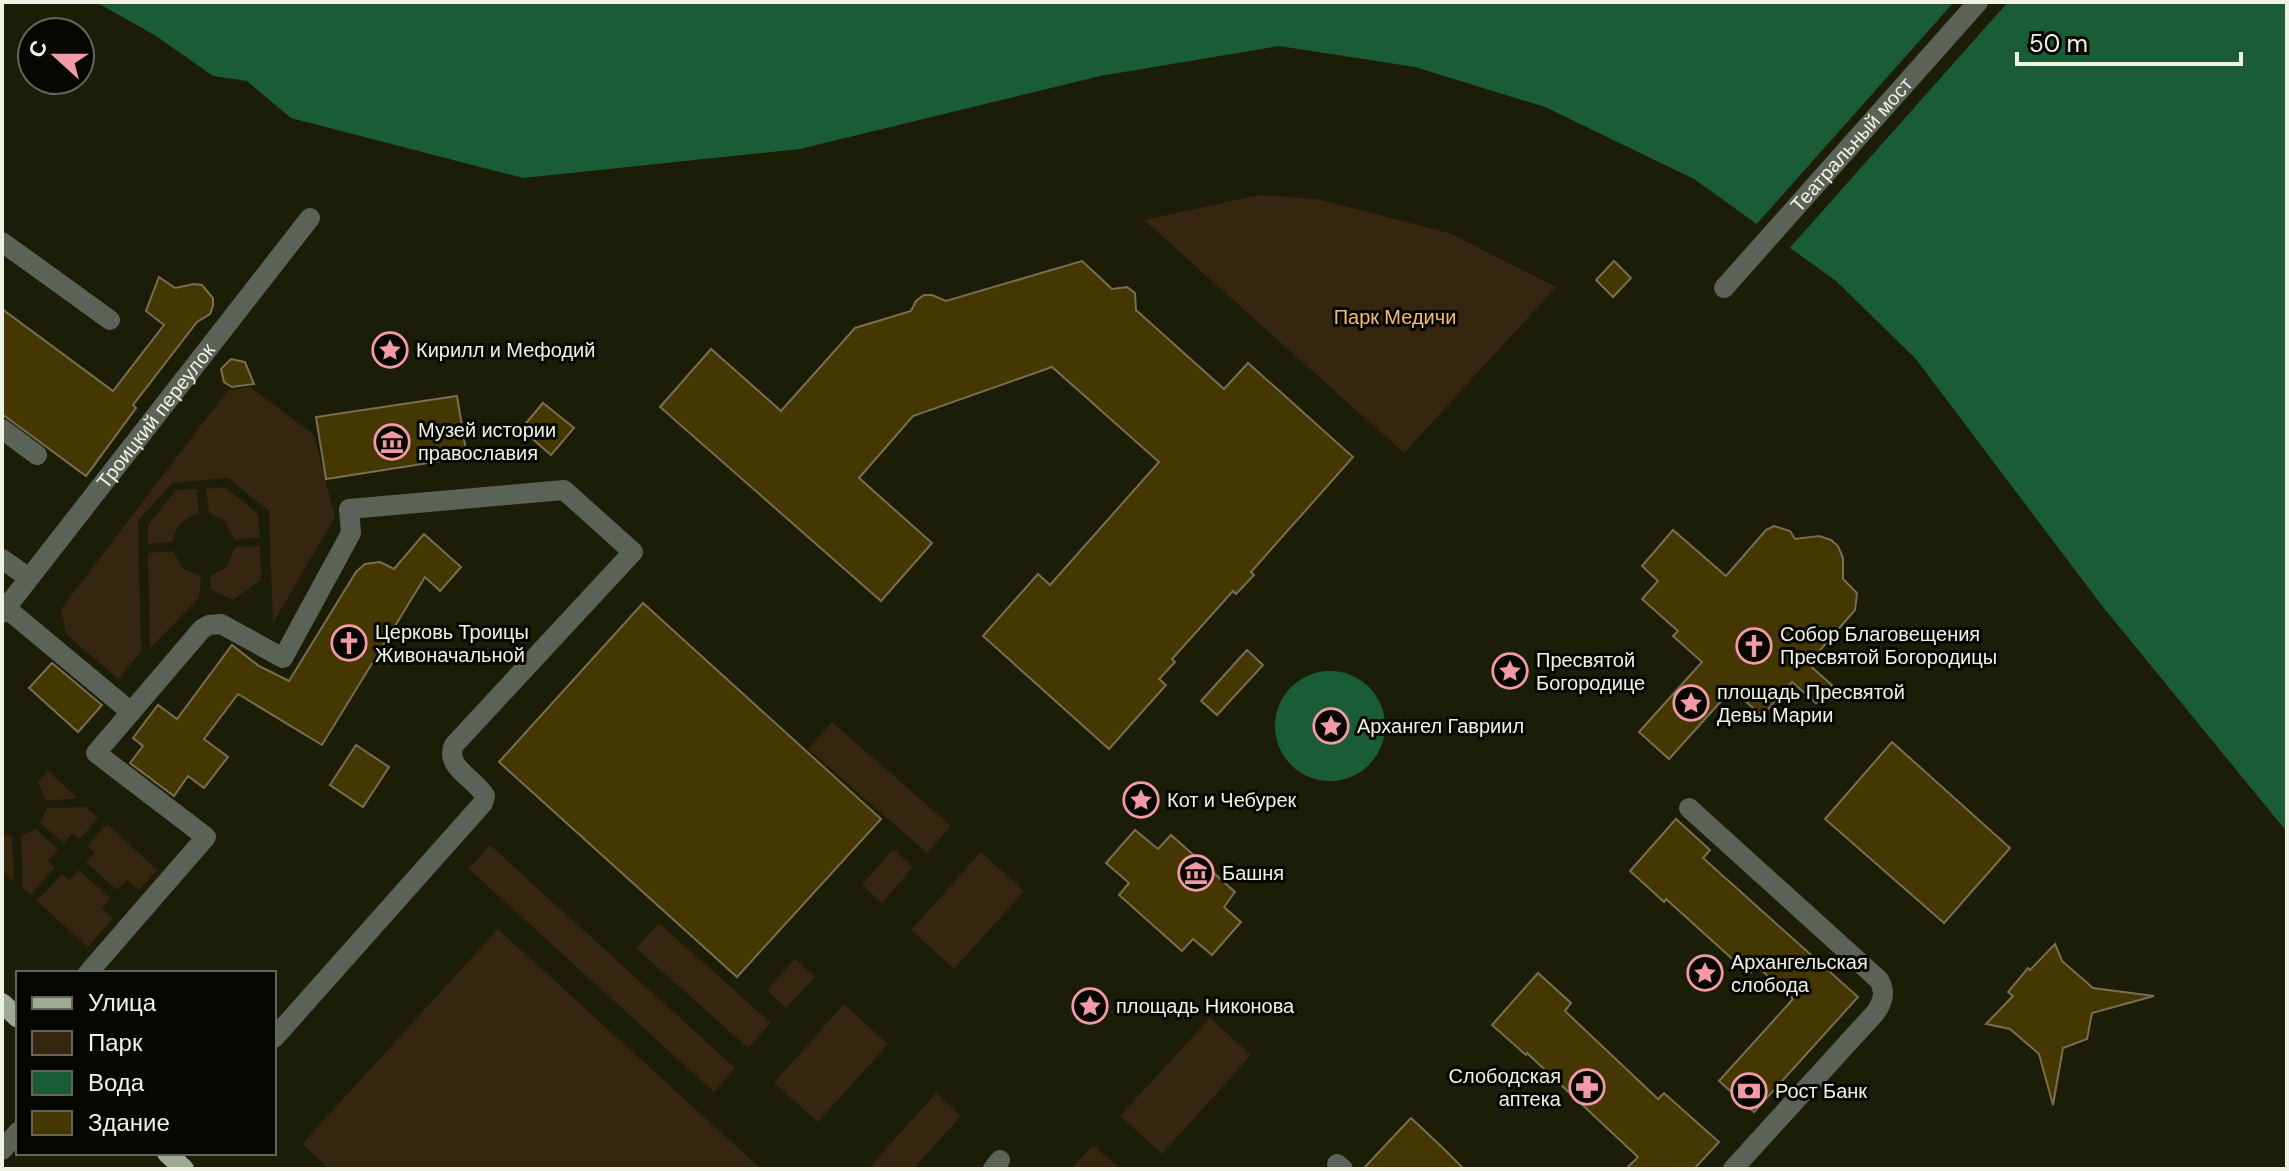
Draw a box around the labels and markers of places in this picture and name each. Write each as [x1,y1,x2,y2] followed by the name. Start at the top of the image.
[371,331,409,369] place icon: Кирилл и Мефодий
[416,337,595,363] place label: Кирилл и Мефодий
[418,417,556,466] place label: Музей истории православия
[373,423,411,461] museum icon: Музей истории православия
[375,619,529,668] place label: Церковь Троицы Живоначальной
[1780,621,1997,670] place label: Собор Благовещения Пресвятой Богородицы
[330,624,368,662] church icon: Церковь Троицы Живоначальной
[1735,627,1773,665] church icon: Собор Благовещения Пресвятой Богородицы
[1536,647,1645,696] place label: Пресвятой Богородице
[1491,652,1529,690] place icon: Пресвятой Богородице
[1717,679,1905,728] place label: площадь Пресвятой Девы Марии
[1672,684,1710,722] place icon: площадь Пресвятой Девы Марии
[1312,707,1350,745] place icon: Архангел Гавриил
[1357,713,1524,739] place label: Архангел Гавриил
[1122,781,1160,819] place icon: Кот и Чебурек
[1167,787,1297,813] place label: Кот и Чебурек
[1177,854,1215,892] museum icon: Башня
[1222,860,1284,886] place label: Башня
[1731,949,1868,998] place label: Архангельская слобода
[1686,954,1724,992] place icon: Архангельская слобода
[1071,987,1109,1025] place icon: площадь Никонова
[1116,993,1295,1019] place label: площадь Никонова
[1449,1063,1562,1112] place label: Слободская аптека
[1568,1068,1606,1106] pharmacy icon: Слободская аптека
[1730,1072,1768,1110] bank icon: Рост Банк
[1775,1078,1867,1104] place label: Рост Банк

